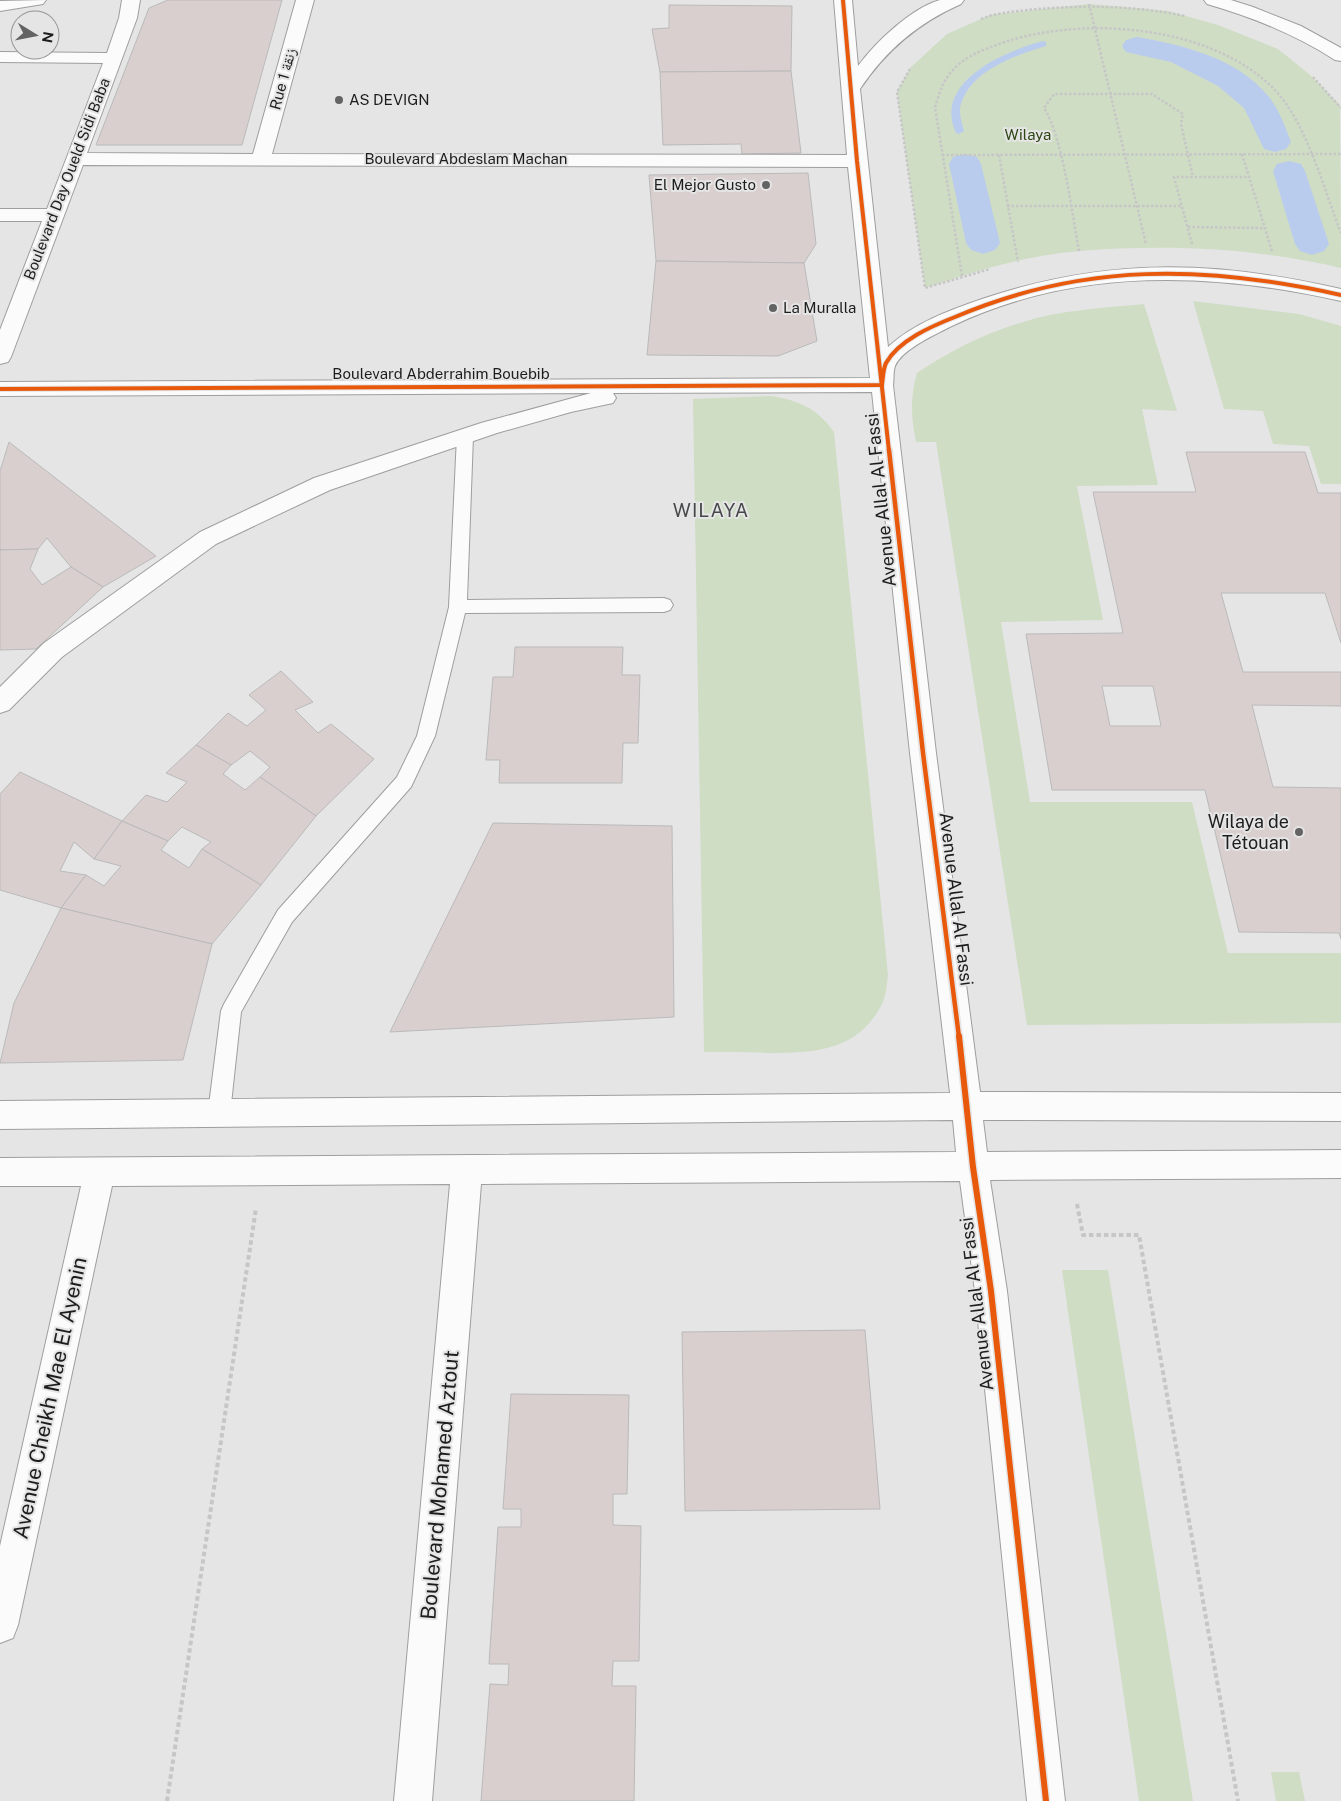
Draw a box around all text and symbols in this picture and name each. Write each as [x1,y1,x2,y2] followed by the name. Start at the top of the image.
[10,10,60,60] north arrow
[39,30,57,44] text: N
[266,46,300,112] street label: Rue 1 زنقة
[20,76,113,282] street label: Boulevard Day Oueld Sidi Baba
[349,91,430,108] place label: AS DEVIGN
[333,94,345,106] marker: AS DEVIGN
[1005,126,1051,143] park label: Wilaya
[364,150,568,167] street label: Boulevard Abdeslam Machan
[654,176,756,193] place label: El Mejor Gusto
[760,179,772,191] marker: El Mejor Gusto
[783,299,856,316] place label: La Muralla
[767,302,779,314] marker: La Muralla
[332,365,550,382] street label: Boulevard Abderrahim Bouebib
[861,412,900,588] street label: Avenue Allal Al Fassi
[673,499,749,521] district label: WILAYA
[935,811,978,987] street label: Avenue Allal Al Fassi
[1208,811,1289,853] place label: Wilaya de Tétouan
[1293,826,1305,838] marker: Wilaya de Tétouan
[955,1216,998,1392] street label: Avenue Allal Al Fassi
[7,1255,92,1541] street label: Avenue Cheikh Mae El Ayenin
[415,1349,464,1621] street label: Boulevard Mohamed Aztout

